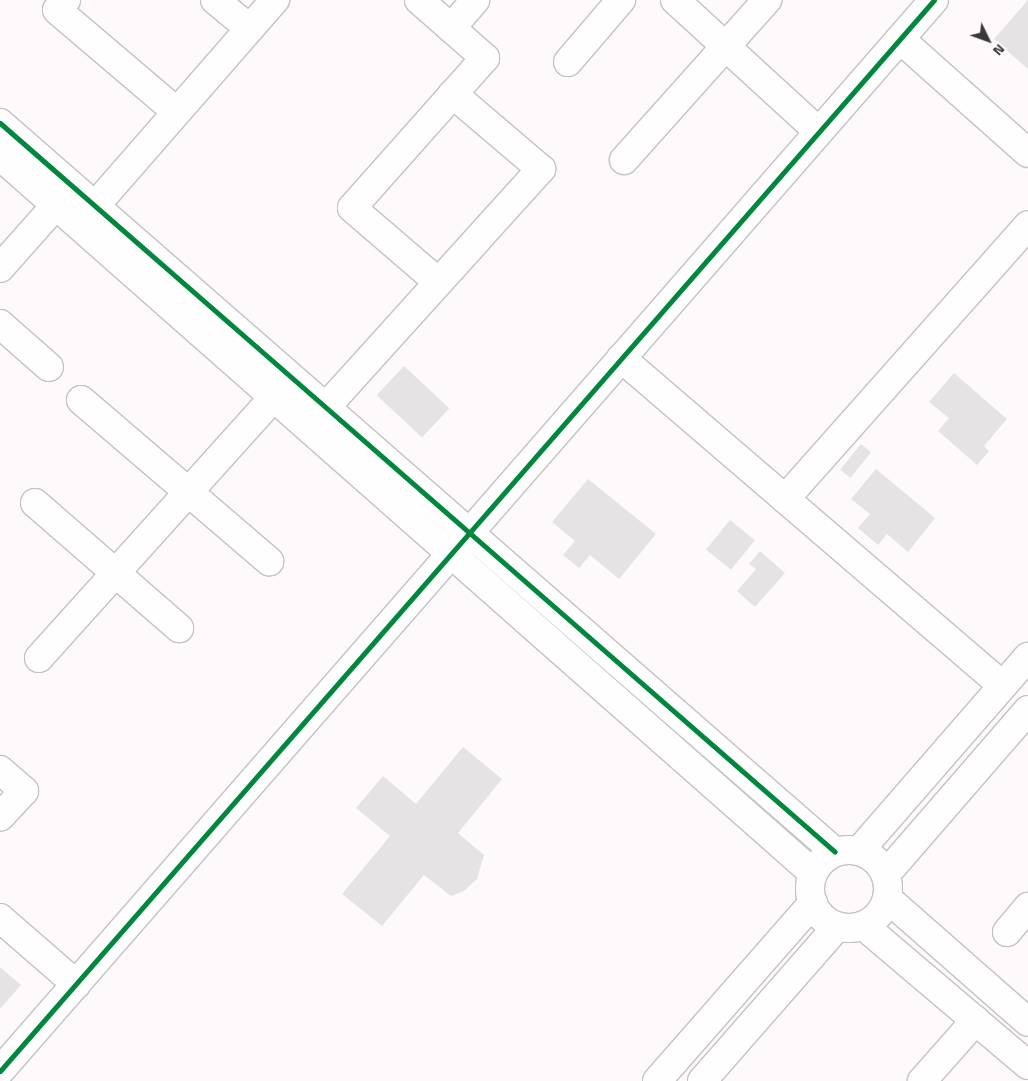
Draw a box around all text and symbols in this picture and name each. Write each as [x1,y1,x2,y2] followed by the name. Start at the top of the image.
[963,15,1013,65] north arrow
[988,40,1011,61] text: N

